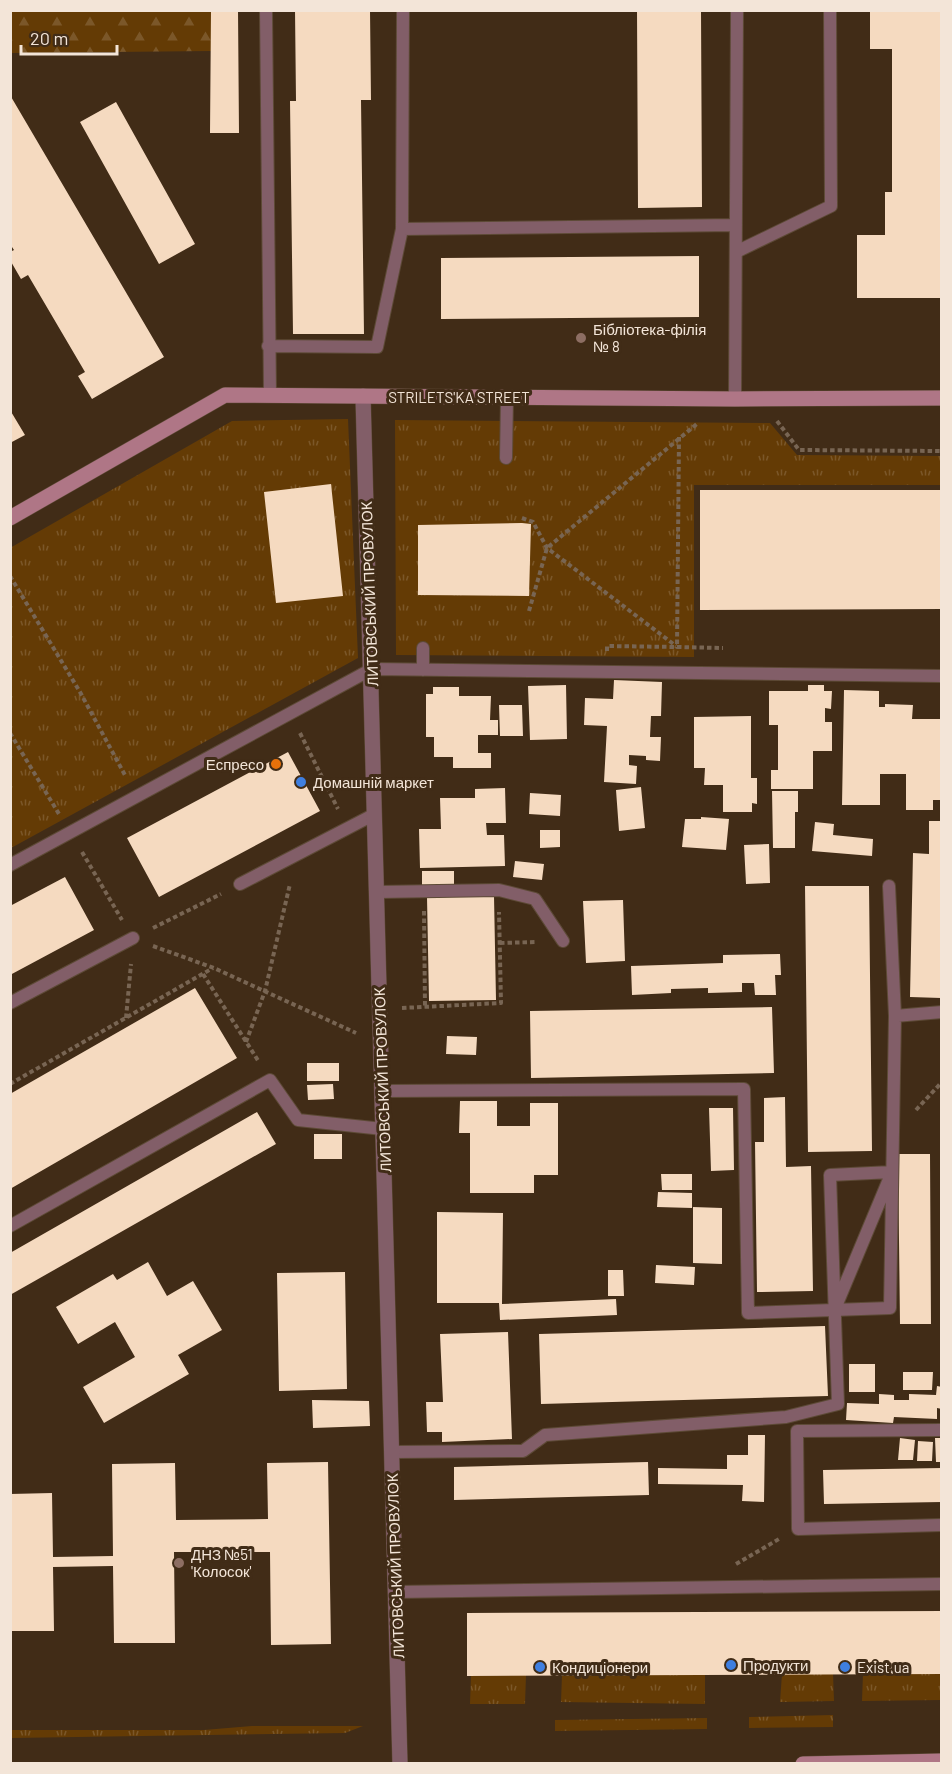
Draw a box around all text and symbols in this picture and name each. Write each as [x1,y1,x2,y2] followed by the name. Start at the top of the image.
[21,18,117,56] scale bar
[30,27,68,49] text: 20 m
[593,320,706,355] place label: Бібліотека-філія № 8
[574,331,588,345] marker: Бібліотека-філія № 8
[388,388,530,406] street label: STRILETS'KA STREET
[357,501,381,687] street label: ЛИТОВСЬКИЙ ПРОВУЛОК
[206,755,264,773] place label: Еспресо
[269,757,283,771] marker: Еспресо
[313,773,434,791] place label: Домашній маркет
[294,775,308,789] marker: Домашній маркет
[370,987,394,1173] street label: ЛИТОВСЬКИЙ ПРОВУЛОК
[383,1473,407,1659] street label: ЛИТОВСЬКИЙ ПРОВУЛОК
[191,1545,253,1580] place label: ДНЗ №51 'Колосок'
[172,1556,186,1570] marker: ДНЗ №51 'Колосок'
[743,1656,808,1674] place label: Продукти
[552,1658,648,1676] place label: Кондиціонери
[724,1658,738,1672] marker: Продукти
[857,1658,909,1676] place label: Exist.ua
[533,1660,547,1674] marker: Кондиціонери
[838,1660,852,1674] marker: Exist.ua

